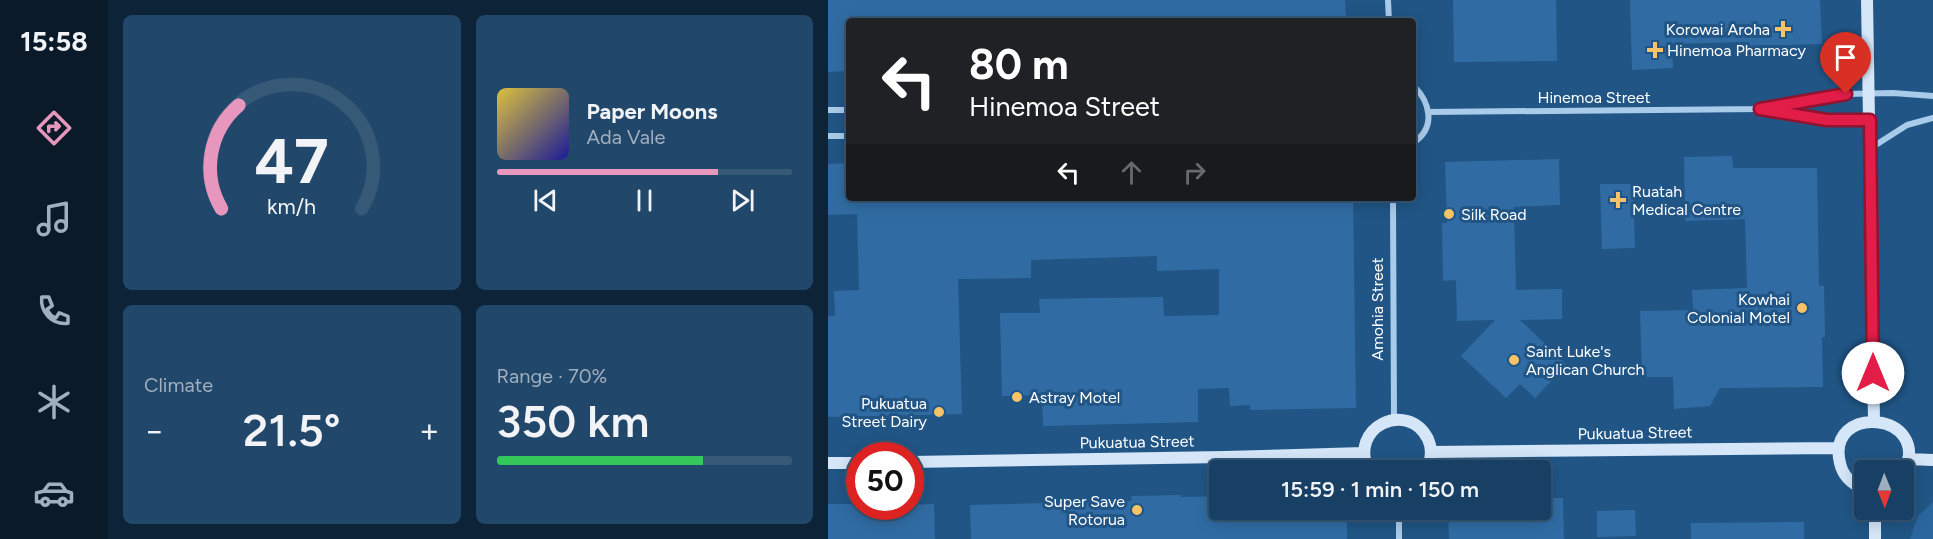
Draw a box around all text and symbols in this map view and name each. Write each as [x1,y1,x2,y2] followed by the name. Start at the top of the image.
[1666,20,1770,39] place label: Korowai Aroha
[1774,20,1792,38] marker: Korowai Aroha
[20,25,88,58] text: 15:58
[1820,32,1871,94] pin
[969,39,1069,90] text: 80 m
[1667,41,1806,60] place label: Hinemoa Pharmacy
[1829,41,1862,74] icon: arrive
[870,42,948,120] icon: left
[1648,43,1662,57] marker: Hinemoa Pharmacy
[1537,88,1651,107] street label: Hinemoa Street
[969,90,1160,123] text: Hinemoa Street
[587,98,717,125] text: Paper Moons
[33,107,75,149] icon: directions
[255,125,329,200] text: 47
[587,125,665,149] text: Ada Vale
[1052,156,1085,189] icon: left
[1115,156,1148,189] icon: ahead
[1178,156,1211,189] icon: right
[1632,182,1741,219] place label: Ruatah Medical Centre
[529,184,562,217] icon: previous
[628,184,661,217] icon: pause
[726,184,759,217] icon: next
[1609,191,1627,209] marker: Ruatah Medical Centre
[267,195,316,220] text: km/h
[33,198,75,240] icon: music
[1461,205,1527,224] place label: Silk Road
[1442,207,1456,221] marker: Silk Road
[1368,257,1387,361] street label: Amohia Street
[33,290,75,332] icon: phone
[1687,290,1790,327] place label: Kowhai Colonial Motel
[1795,301,1809,315] marker: Kowhai Colonial Motel
[1841,341,1905,405] position arrow
[1526,342,1645,379] place label: Saint Luke's Anglican Church
[1507,353,1521,367] marker: Saint Luke's Anglican Church
[497,364,607,388] text: Range · 70%
[144,373,213,397] text: Climate
[33,381,75,423] icon: climate
[1029,388,1120,407] place label: Astray Motel
[1010,390,1024,404] marker: Astray Motel
[497,394,649,448] text: 350 km
[842,394,928,431] place label: Pukuatua Street Dairy
[243,403,341,457] text: 21.5°
[932,405,946,419] marker: Pukuatua Street Dairy
[144,411,165,450] text: −
[419,411,440,450] text: +
[1577,422,1693,444] street label: Pukuatua Street
[1079,431,1195,453] street label: Pukuatua Street
[846,442,924,520] speed limit sign: 50
[1854,460,1914,520] north arrow
[1854,460,1914,520] map controls
[33,472,75,514] icon: car
[1281,476,1479,503] text: 15:59 · 1 min · 150 m
[1044,492,1125,529] place label: Super Save Rotorua
[1130,503,1144,517] marker: Super Save Rotorua

